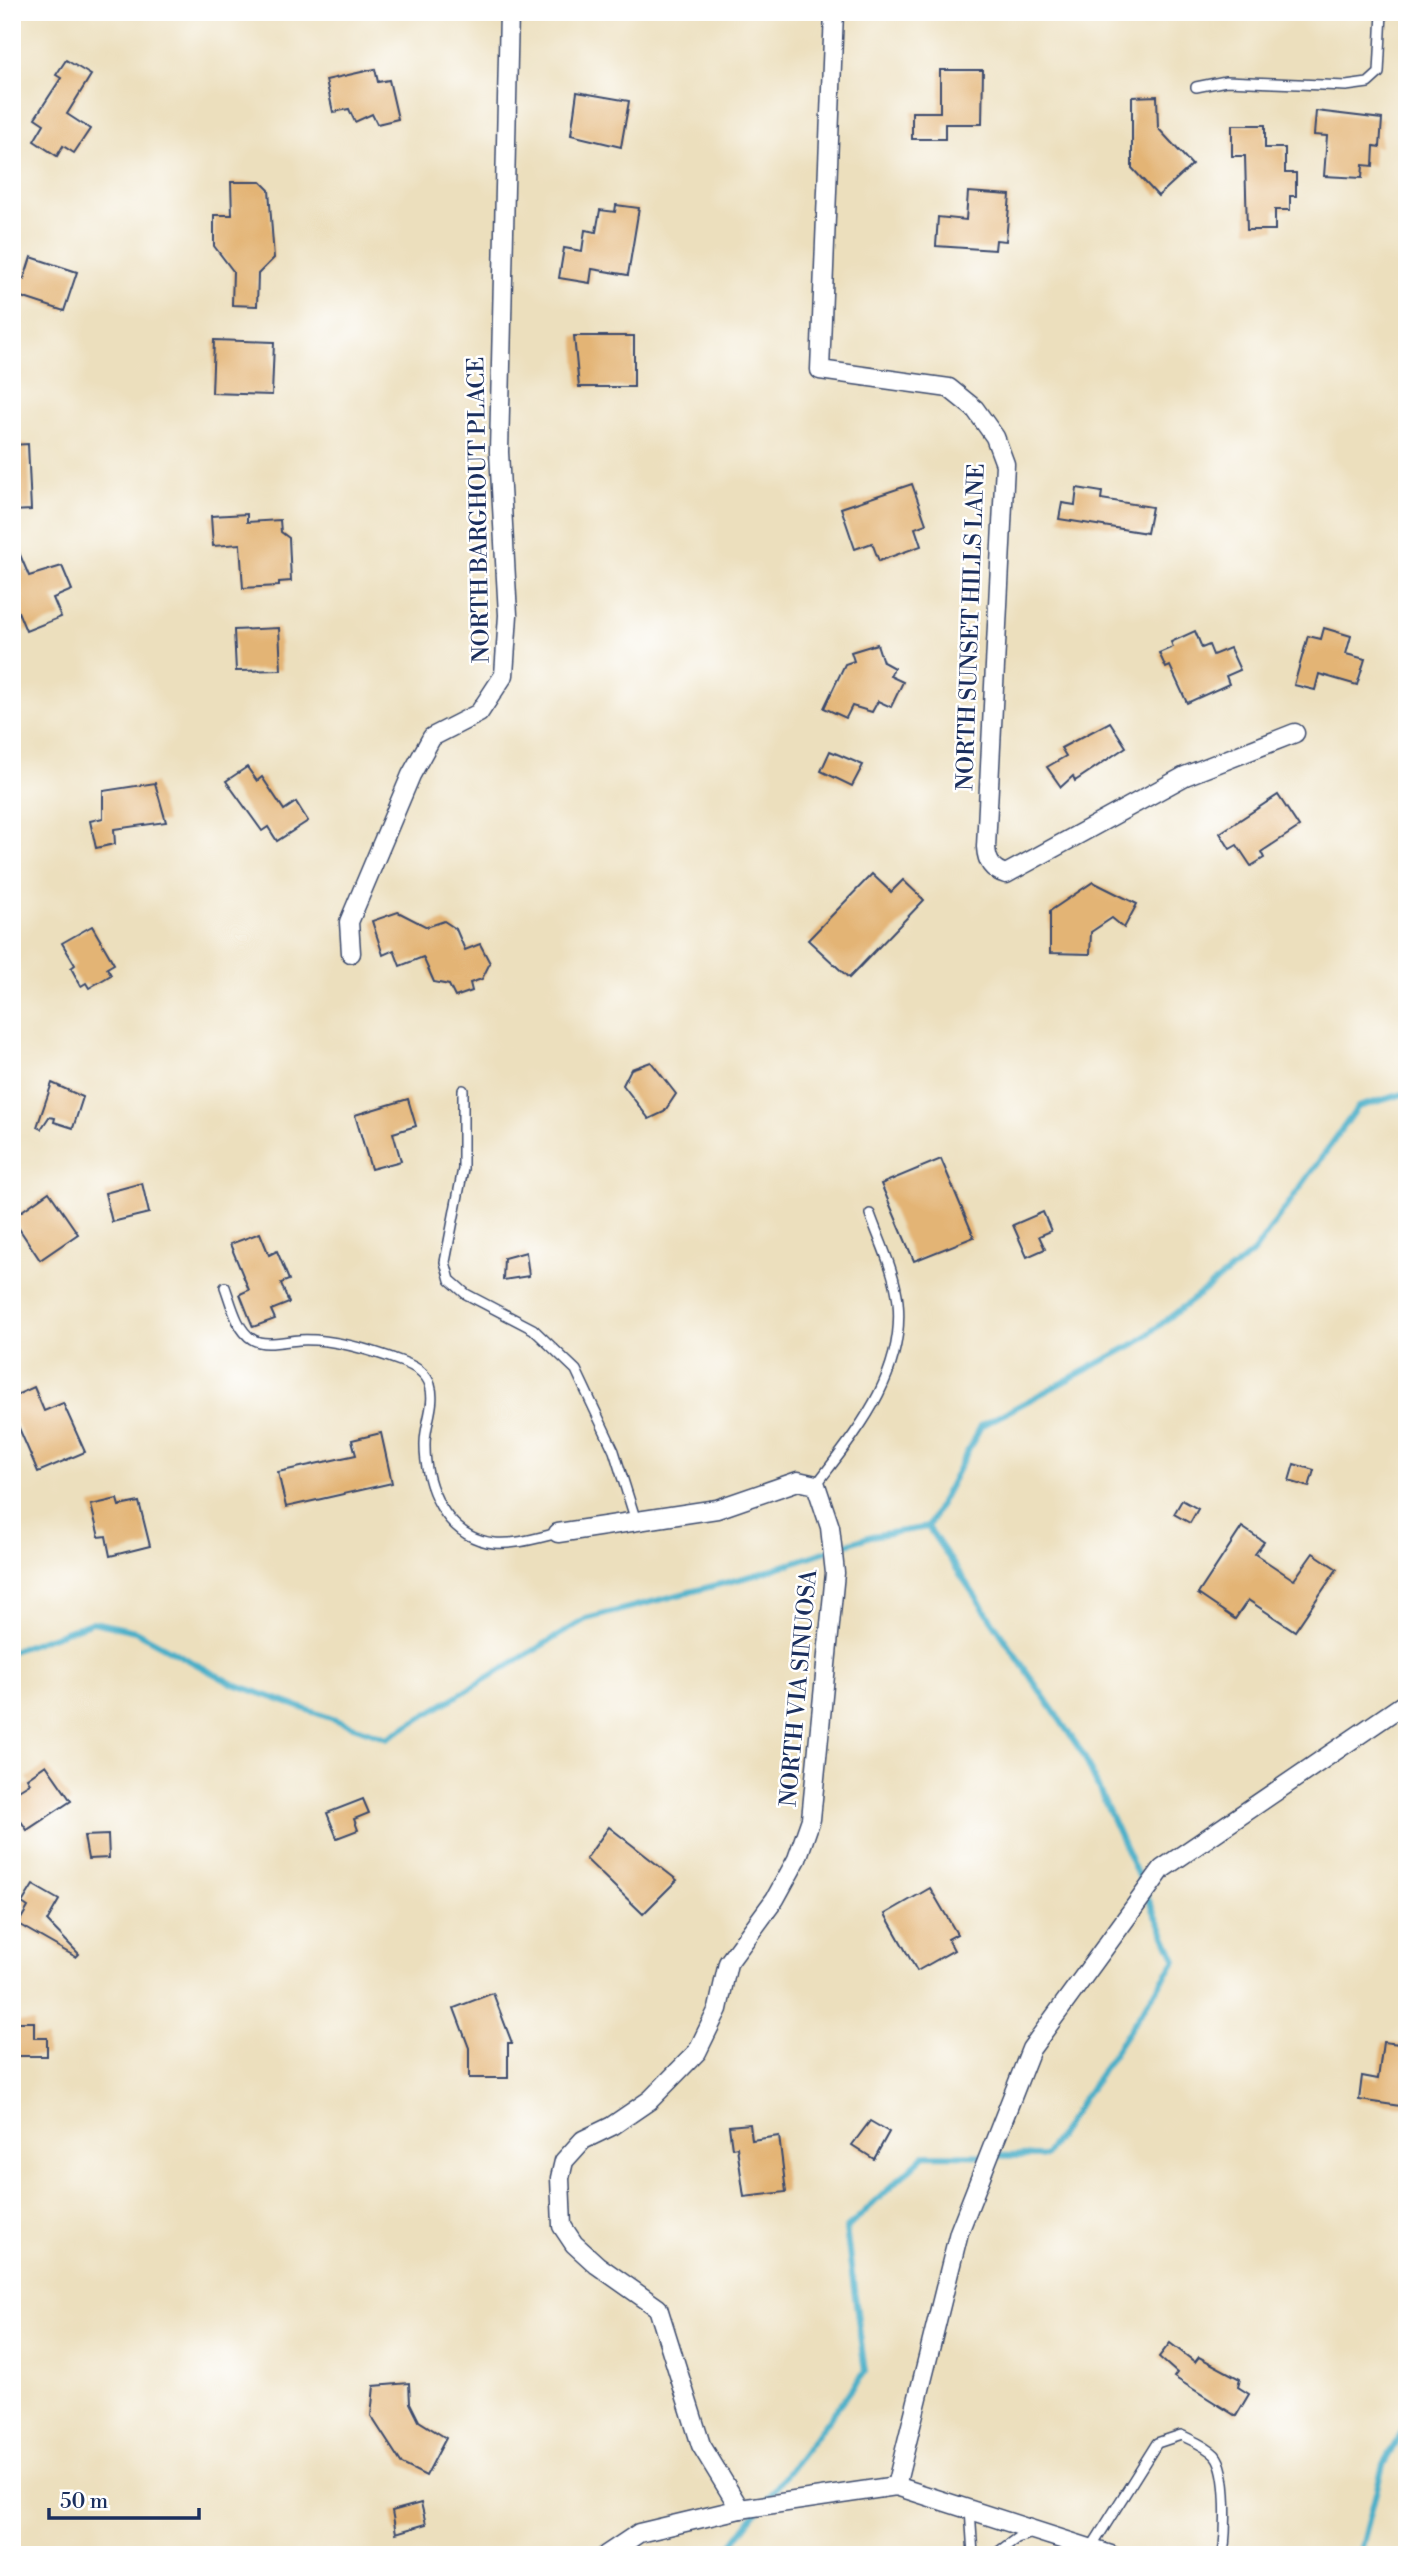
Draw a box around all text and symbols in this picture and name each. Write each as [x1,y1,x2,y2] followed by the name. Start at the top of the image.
[462,357,496,663] street label: NORTH BARGHOUT PLACE
[951,463,991,791] street label: NORTH SUNSET HILLS LANE
[775,1567,823,1808] street label: NORTH VIA SINUOSA
[49,2476,200,2520] scale bar
[60,2489,108,2515] text: 50 m

